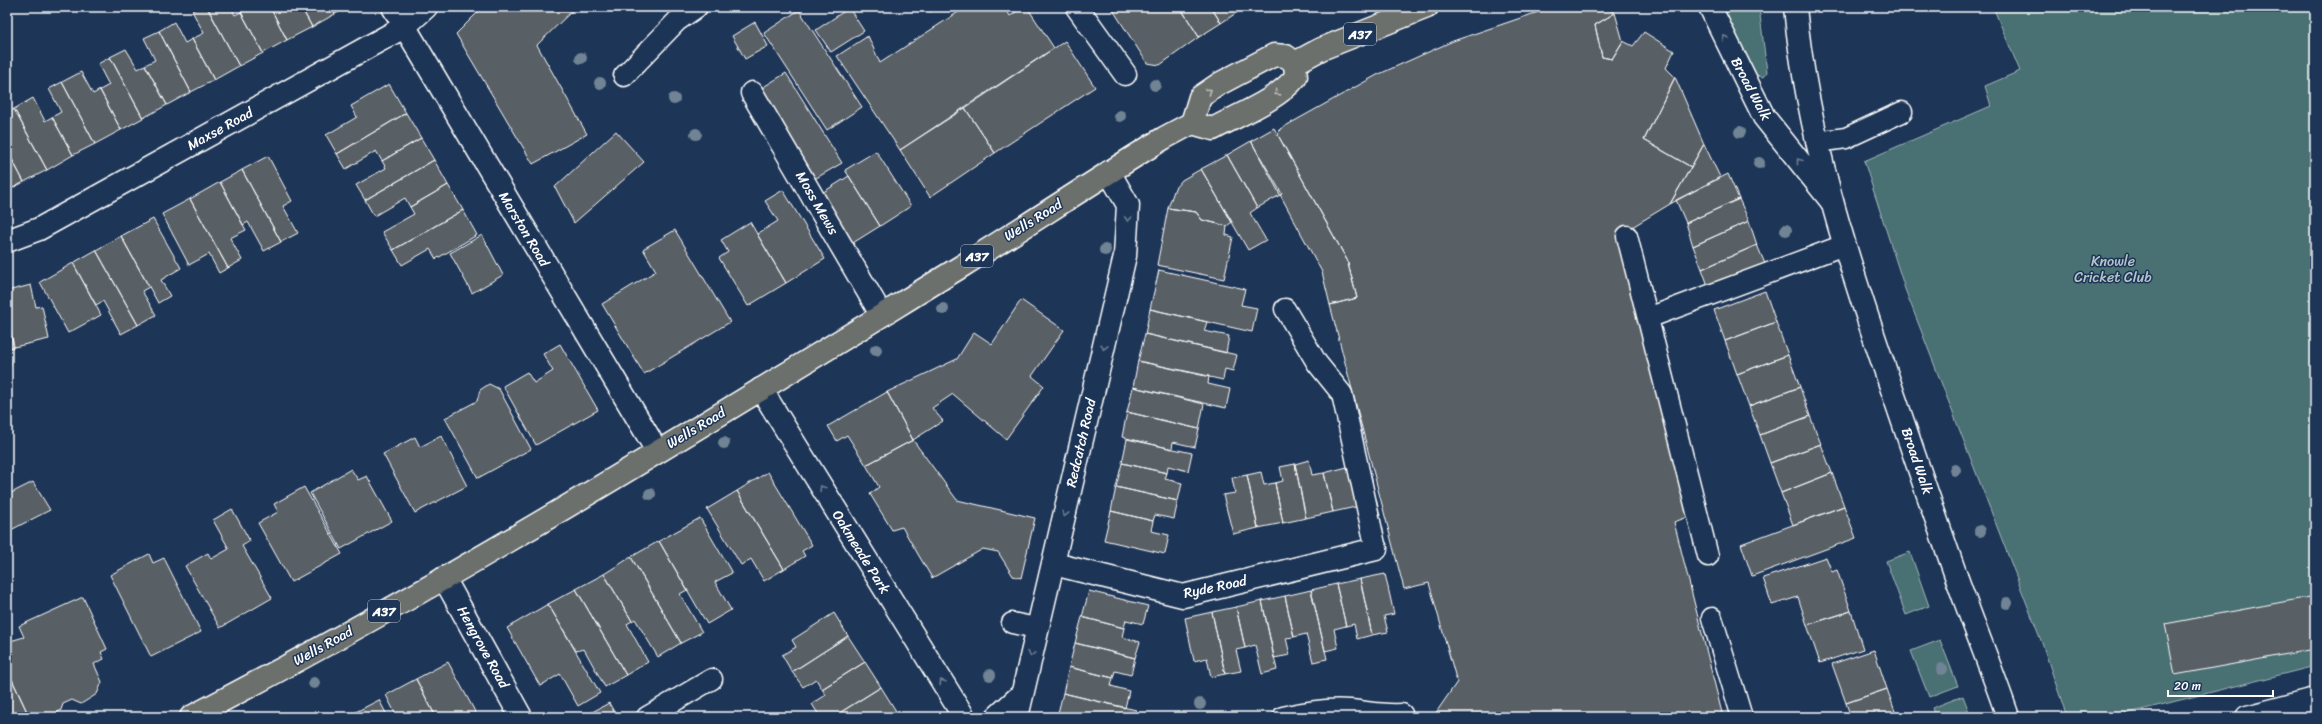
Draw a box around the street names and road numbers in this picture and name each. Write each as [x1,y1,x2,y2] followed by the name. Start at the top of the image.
[1344,23,1376,45] road number: A37
[1724,53,1779,126] street label: Broad Walk
[182,100,259,158] street label: Maxse Road
[789,166,846,240] street label: Moss Mews
[492,186,557,273] street label: Marston Road
[999,191,1069,248] street label: Wells Road
[961,245,993,267] road number: A37
[1059,395,1104,490] street label: Redcatch Road
[662,400,732,456] street label: Wells Road
[1894,424,1940,498] street label: Broad Walk
[825,505,897,600] street label: Oakmeade Park
[1181,568,1250,606] street label: Ryde Road
[368,600,400,622] road number: A37
[450,601,517,694] street label: Hengrove Road
[288,618,359,673] street label: Wells Road

